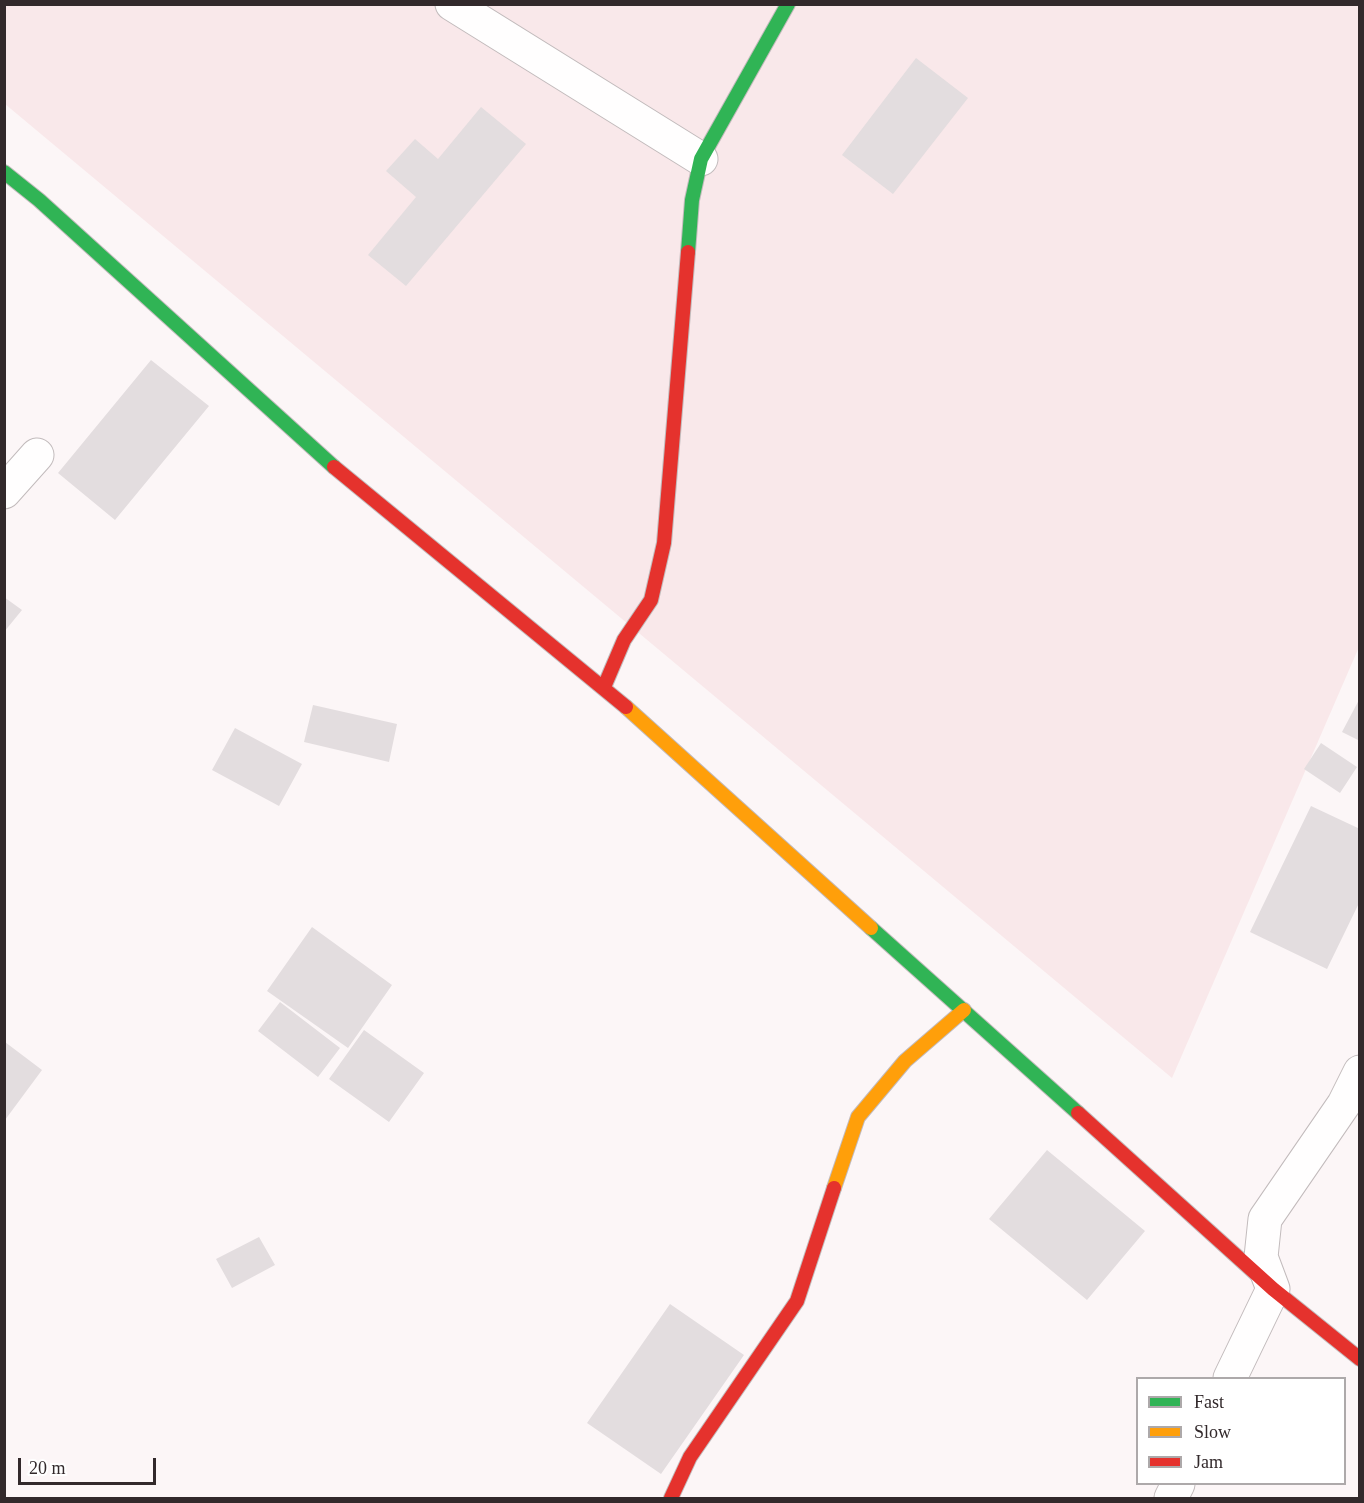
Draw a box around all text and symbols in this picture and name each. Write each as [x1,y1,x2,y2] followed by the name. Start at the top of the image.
[1136,1377,1346,1485] legend
[1194,1392,1224,1412] text: Fast
[1194,1422,1231,1442] text: Slow
[21,1446,159,1484] scale bar
[1194,1452,1223,1472] text: Jam
[29,1458,66,1478] text: 20 m

